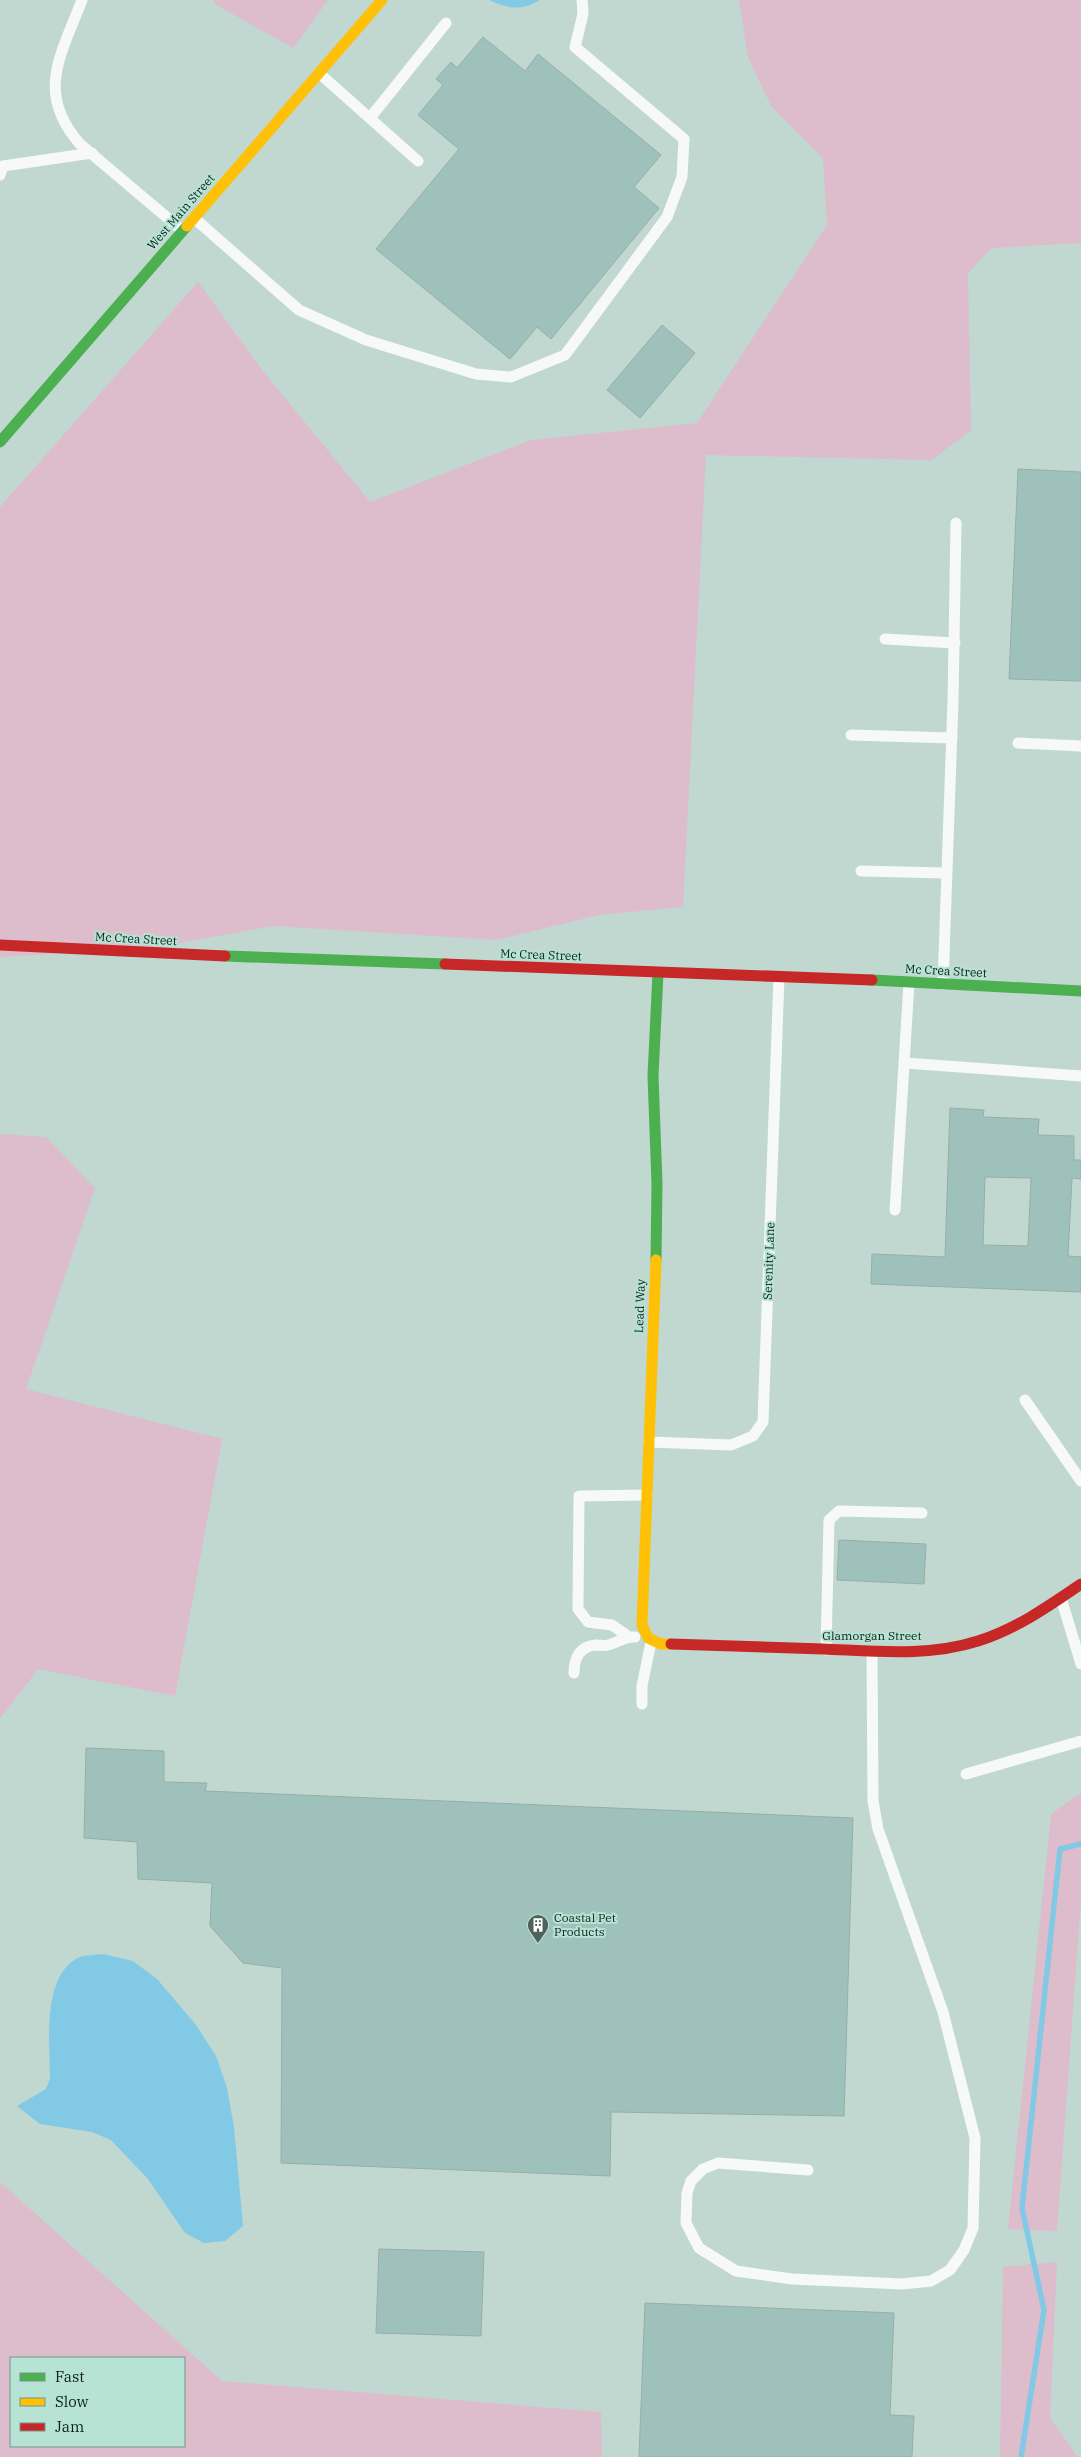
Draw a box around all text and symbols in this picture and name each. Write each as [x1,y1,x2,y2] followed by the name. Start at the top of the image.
[144,171,218,253] street label: West Main Street
[95,929,177,948] street label: Mc Crea Street
[500,946,582,963] street label: Mc Crea Street
[905,961,987,980] street label: Mc Crea Street
[760,1222,777,1300] street label: Serenity Lane
[631,1278,648,1333] street label: Lead Way
[822,1628,922,1643] street label: Glamorgan Street
[554,1910,616,1939] place label: Coastal Pet Products
[526,1913,550,1944] building icon: Coastal Pet Products
[10,2357,185,2447] legend
[55,2367,85,2386] text: Fast
[55,2392,89,2411] text: Slow
[55,2417,84,2436] text: Jam

